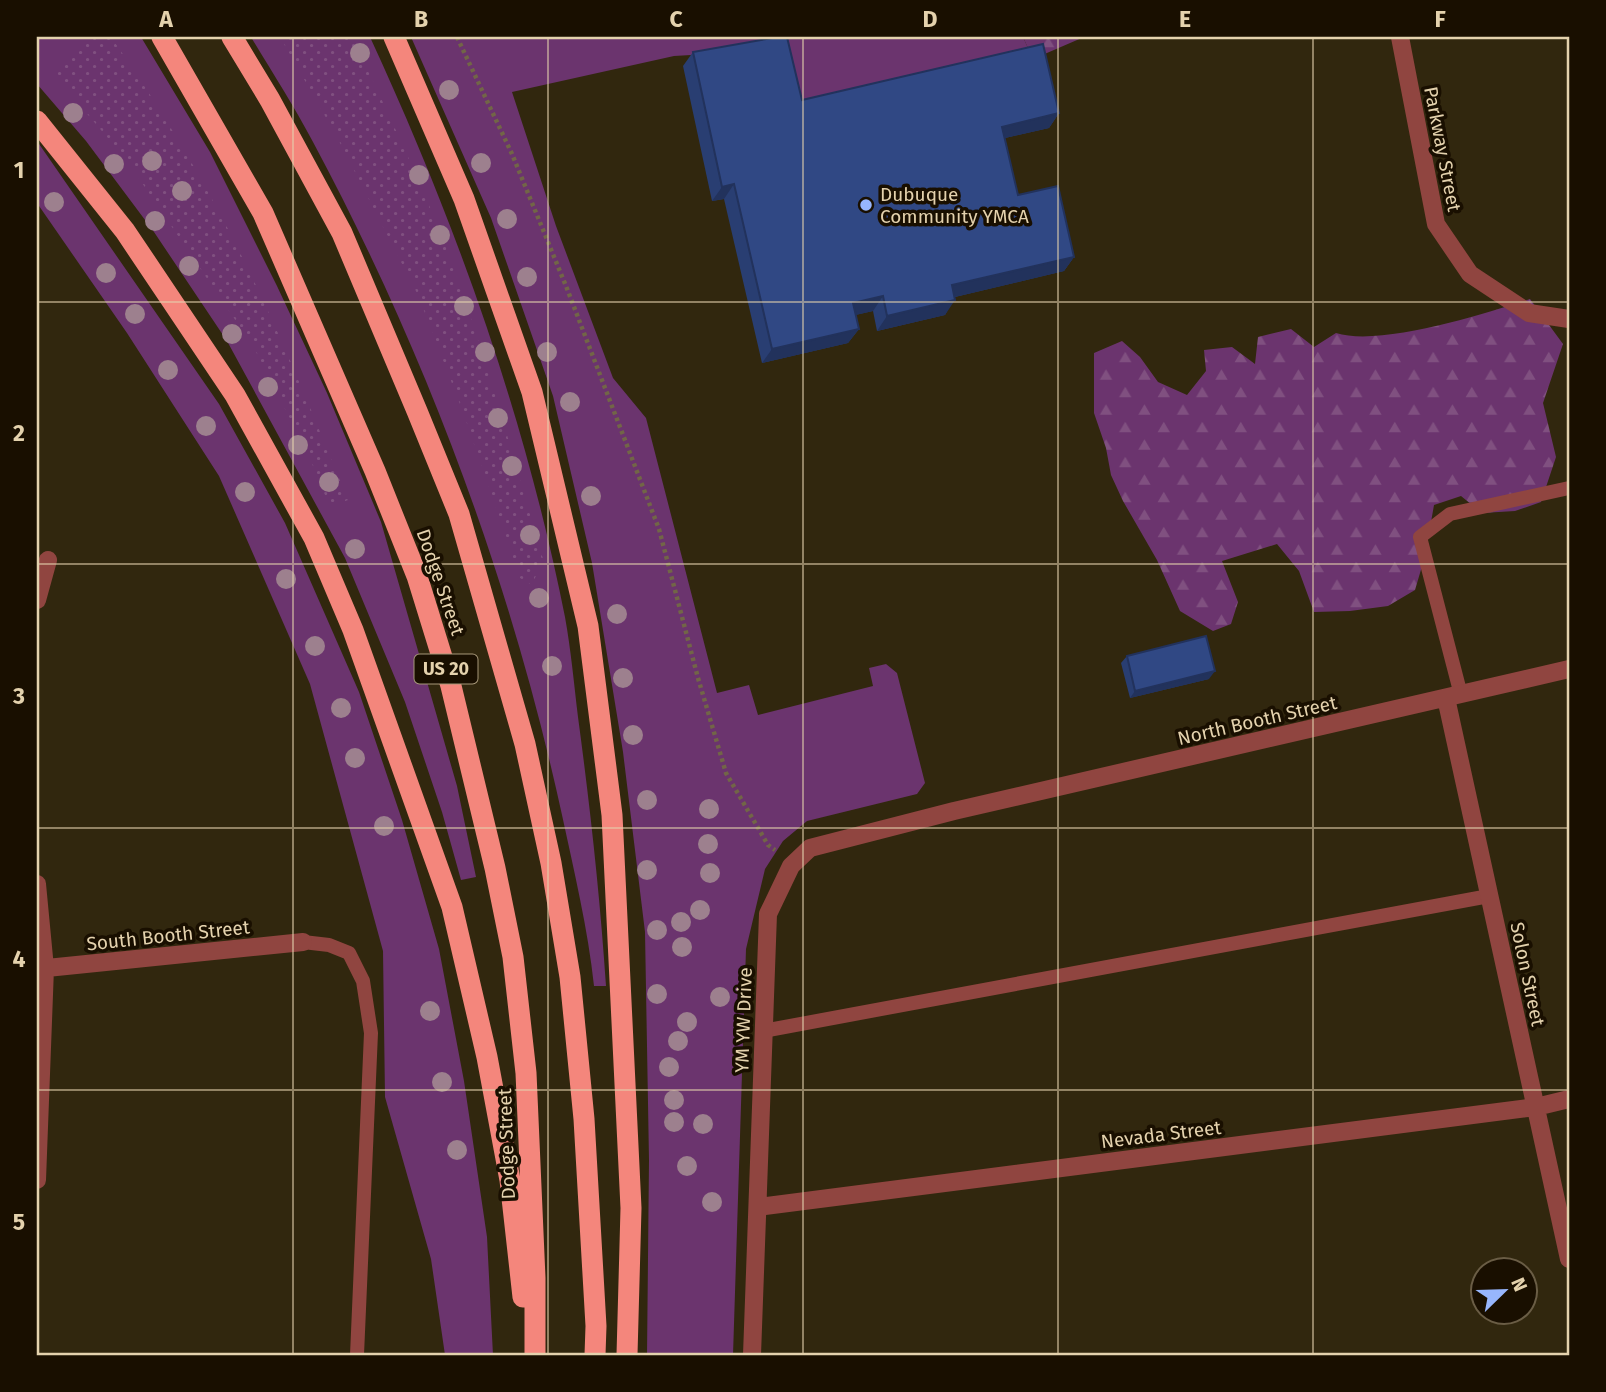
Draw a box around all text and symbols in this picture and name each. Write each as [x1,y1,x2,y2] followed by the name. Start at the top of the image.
[158,5,173,33] text: A
[414,5,428,33] text: B
[669,5,683,33] text: C
[923,5,938,33] text: D
[1179,5,1191,33] text: E
[1434,5,1446,33] text: F
[1419,85,1466,214] street label: Parkway Street
[14,156,24,184] text: 1
[880,183,1029,228] place label: Dubuque Community YMCA
[858,197,874,213] marker: Dubuque Community YMCA
[13,419,25,447] text: 2
[412,526,470,639] street label: Dodge Street
[414,654,478,684] road number: US 20
[12,682,25,710] text: 3
[1175,691,1339,750] street label: North Booth Street
[85,915,251,955] street label: South Booth Street
[1505,920,1550,1028] street label: Solon Street
[13,945,26,973] text: 4
[730,967,757,1073] street label: YM YW Drive
[493,1088,520,1200] street label: Dodge Street
[1100,1116,1223,1153] street label: Nevada Street
[13,1208,25,1236] text: 5
[1470,1256,1540,1326] north arrow
[1506,1274,1532,1295] text: N

